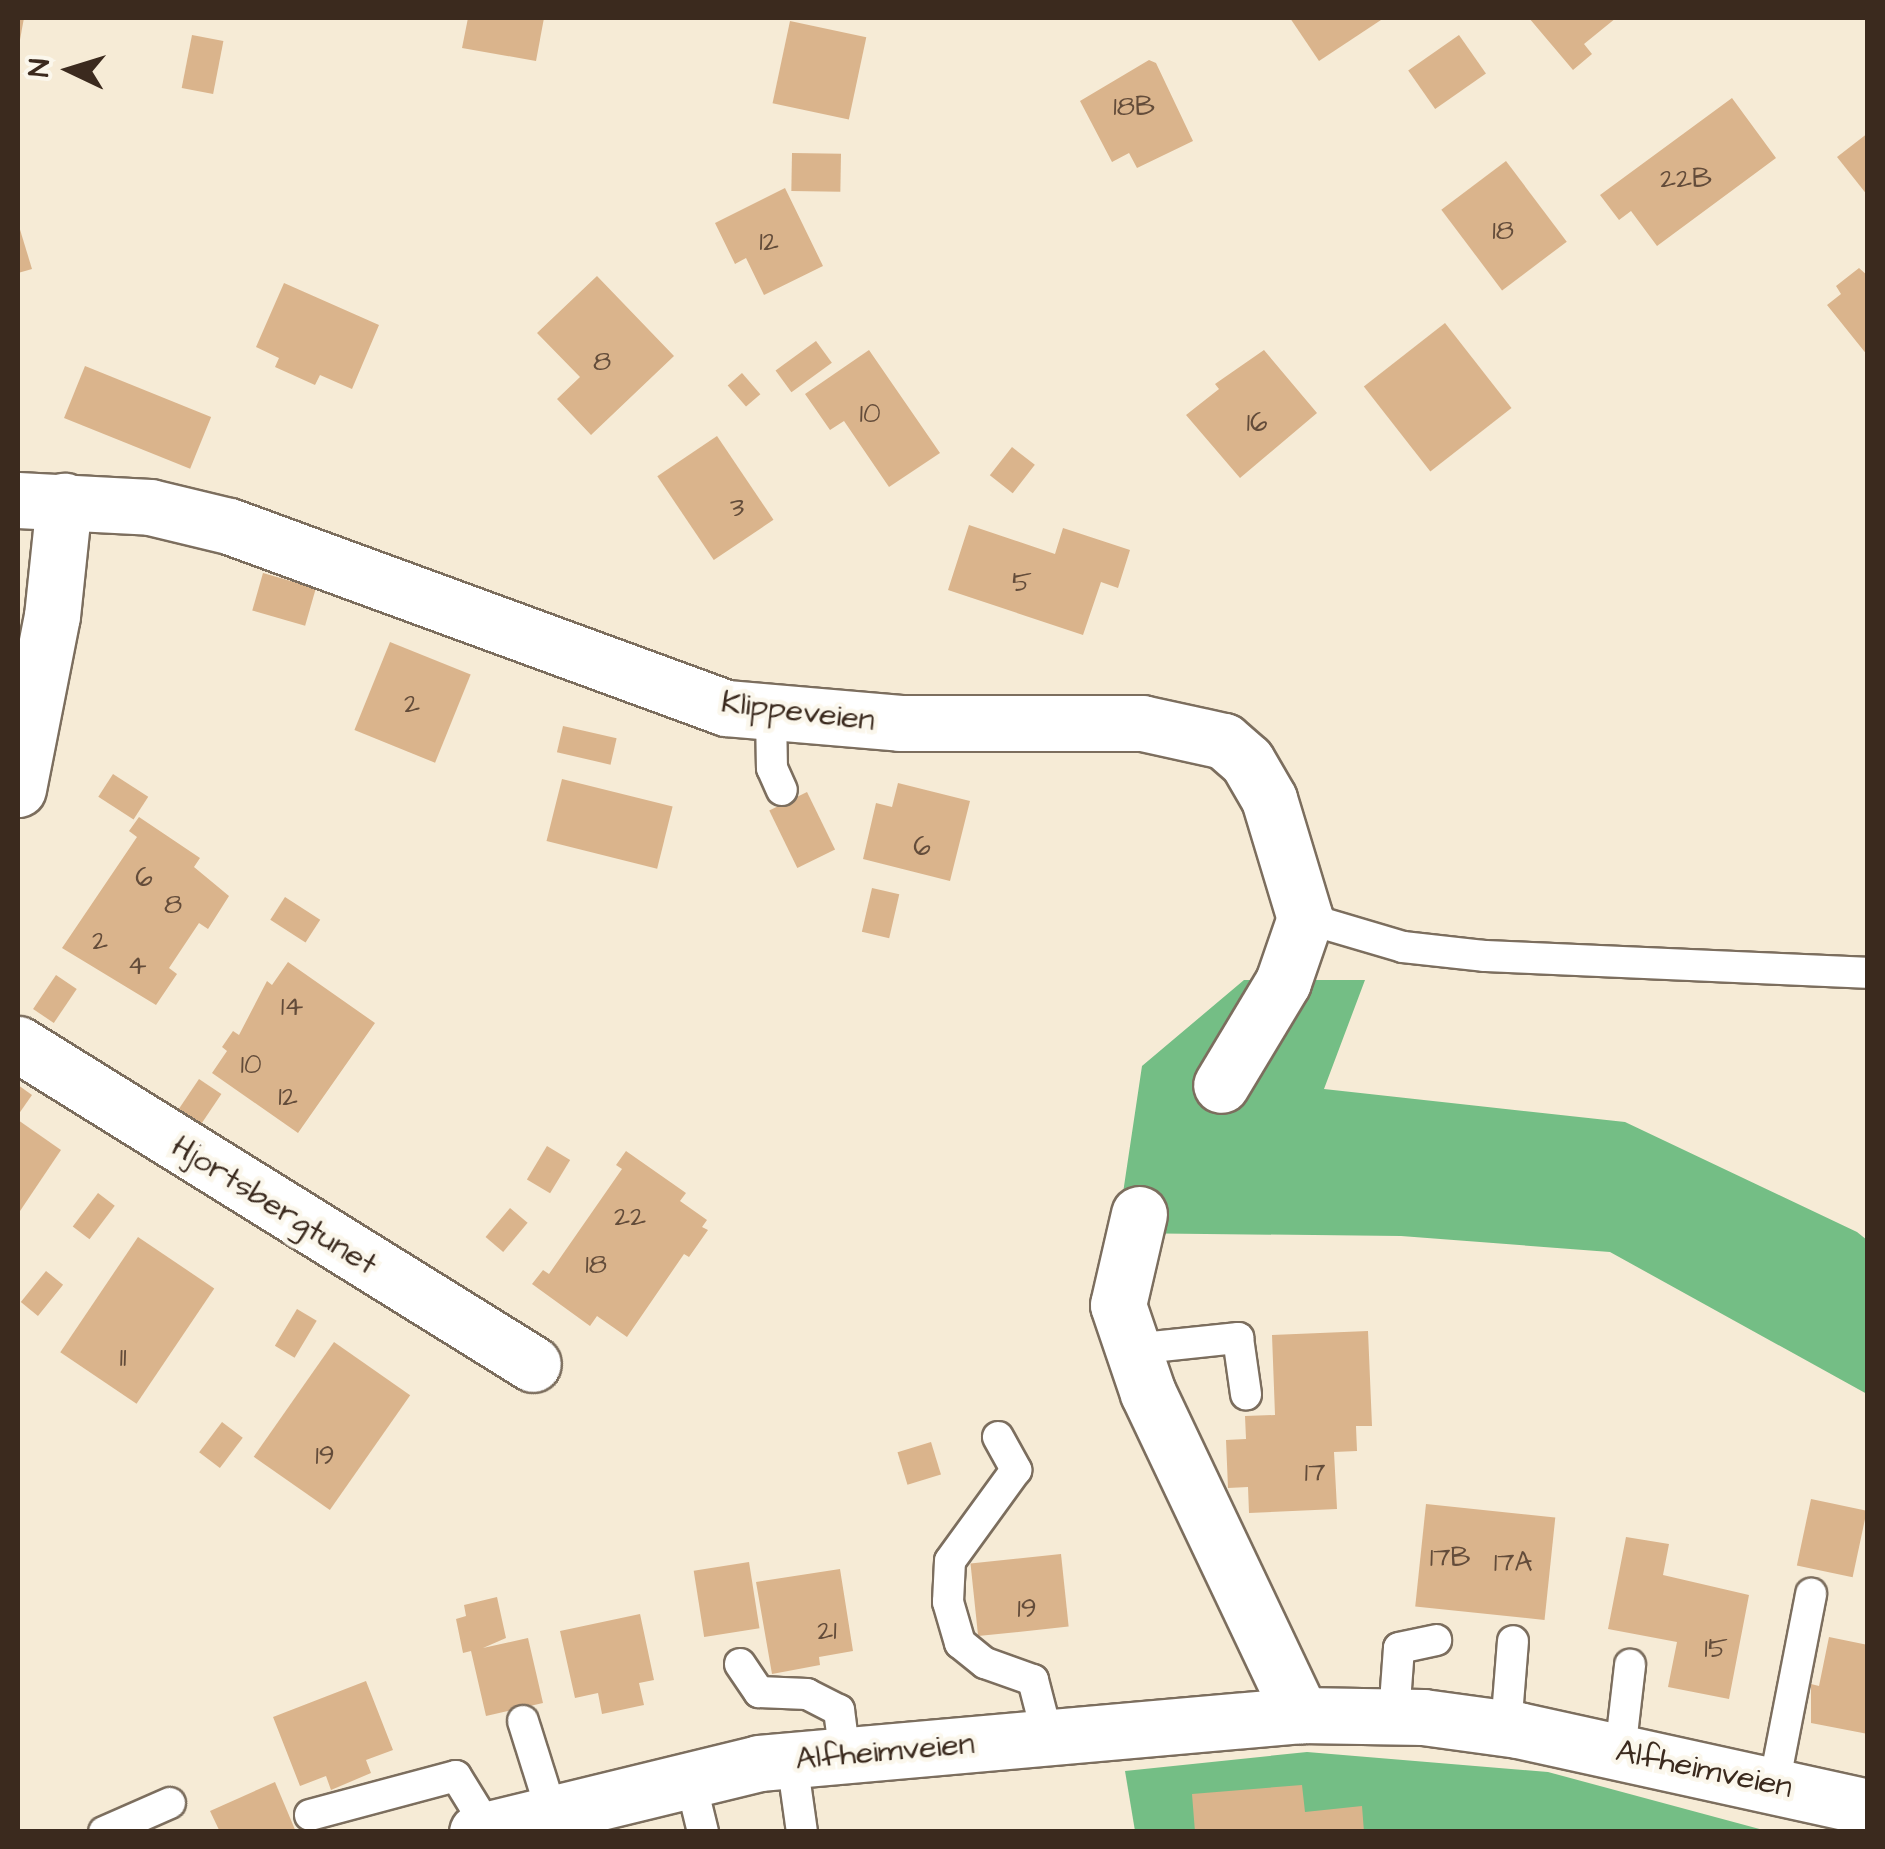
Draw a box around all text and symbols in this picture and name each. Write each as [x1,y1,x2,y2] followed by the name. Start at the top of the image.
[20,20,120,120] north arrow
[20,58,60,78] text: N
[1113,90,1155,124] house number: 18B
[1660,162,1712,196] house number: 22B
[1492,214,1514,248] house number: 18
[759,225,779,259] house number: 12
[593,345,611,379] house number: 8
[859,397,881,431] house number: 10
[1246,406,1268,440] house number: 16
[730,491,744,525] house number: 3
[1012,566,1032,600] house number: 5
[719,684,877,740] street label: Klippeveien
[404,687,420,721] house number: 2
[913,830,931,864] house number: 6
[135,861,153,895] house number: 6
[164,888,182,922] house number: 8
[92,924,108,958] house number: 2
[127,949,147,983] house number: 4
[281,990,303,1024] house number: 14
[240,1048,262,1082] house number: 10
[278,1080,298,1114] house number: 12
[164,1128,384,1284] street label: Hjortsbergtunet
[614,1200,646,1234] house number: 22
[585,1248,607,1282] house number: 18
[119,1341,127,1375] house number: 11
[315,1439,335,1473] house number: 19
[1305,1456,1325,1490] house number: 17
[1430,1541,1470,1575] house number: 17B
[1494,1546,1532,1580] house number: 17A
[1017,1592,1037,1626] house number: 19
[817,1614,837,1648] house number: 21
[1704,1632,1728,1666] house number: 15
[794,1725,976,1779] street label: Alfheimveien
[1612,1733,1796,1807] street label: Alfheimveien

